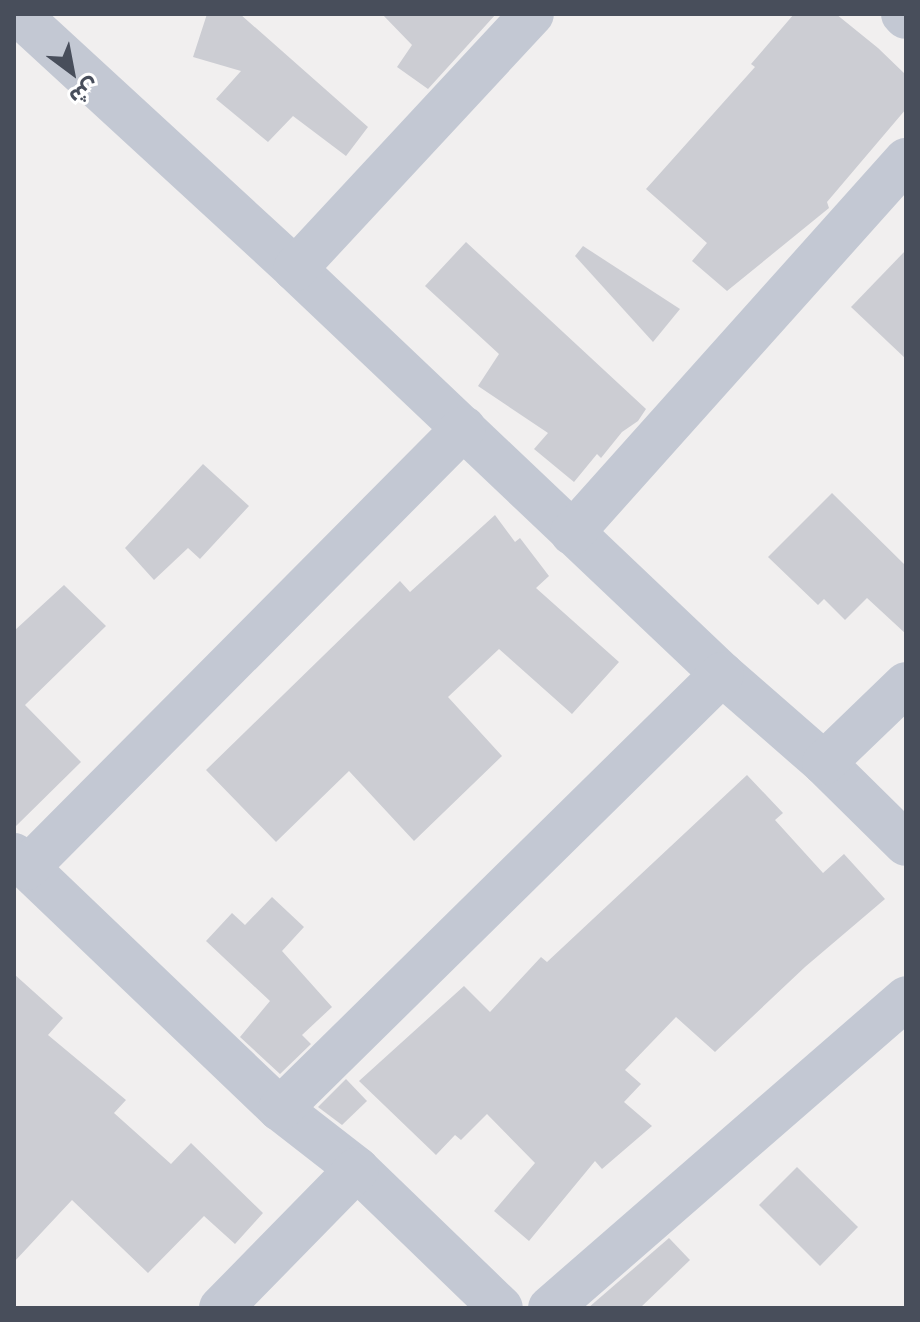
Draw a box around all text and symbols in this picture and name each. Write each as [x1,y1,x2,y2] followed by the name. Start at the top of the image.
[32,32,112,112] north arrow
[63,71,106,114] text: ش

